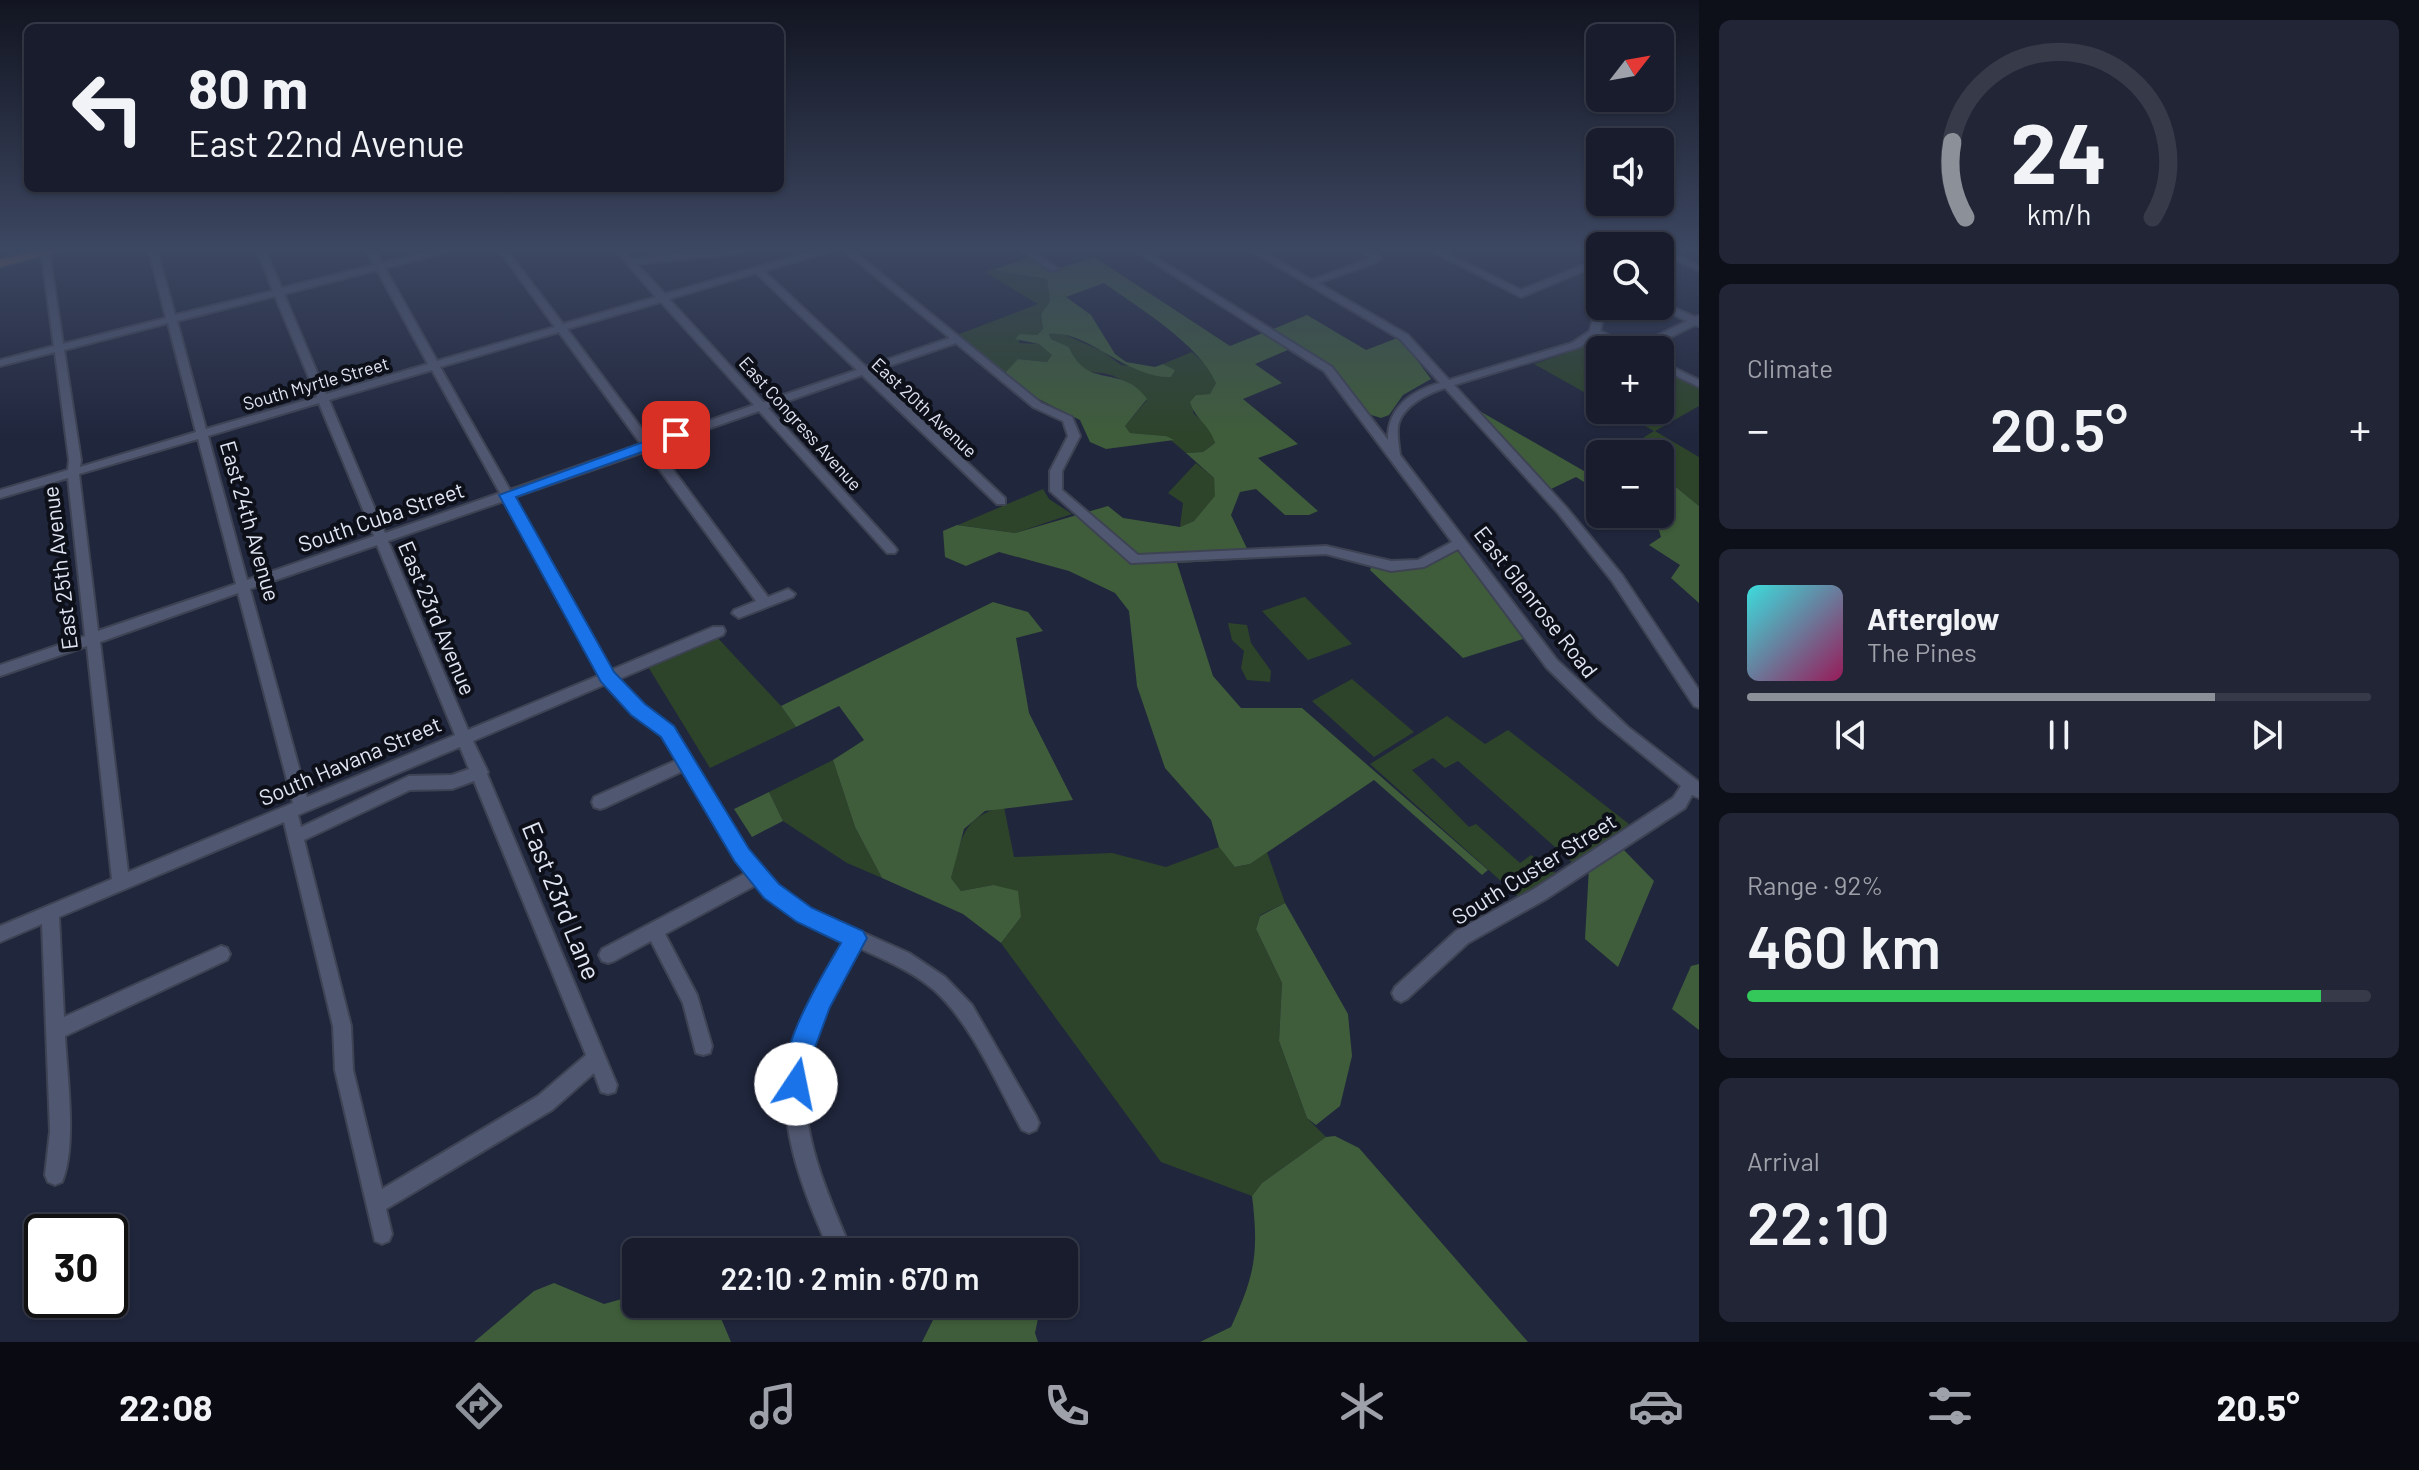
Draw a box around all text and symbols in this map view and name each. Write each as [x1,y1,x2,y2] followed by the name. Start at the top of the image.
[1586,24,1674,112] north arrow
[1586,24,1674,528] map controls
[188,53,308,120] text: 80 m
[56,56,160,160] icon: left
[2011,101,2107,201] text: 24
[188,121,465,164] text: East 22nd Avenue
[1586,128,1674,216] button: sound
[2027,196,2091,231] text: km/h
[1586,232,1674,320] button: search
[1586,336,1674,424] button: +
[240,352,391,414] street label: South Myrtle Street
[735,352,867,495] street label: East Congress Avenue
[1747,352,1833,383] text: Climate
[868,353,982,462] street label: East 20th Avenue
[1990,392,2128,464] text: 20.5°
[642,401,710,469] pin
[1747,402,1769,455] text: −
[2349,402,2371,455] text: +
[654,413,698,457] icon: arrive
[216,438,286,604] street label: East 24th Avenue
[1586,440,1674,528] button: −
[294,475,467,557] street label: South Cuba Street
[36,485,82,651] street label: East 25th Avenue
[1470,521,1604,682] street label: East Glenrose Road
[394,537,482,699] street label: East 23rd Avenue
[1867,600,2000,636] text: Afterglow
[1867,636,1977,667] text: The Pines
[255,710,445,810] street label: South Havana Street
[1829,713,1873,757] icon: previous
[2037,713,2081,757] icon: pause
[2245,713,2289,757] icon: next
[1447,807,1620,929] street label: South Custer Street
[517,817,608,984] street label: East 23rd Lane
[1747,869,1883,900] text: Range · 92%
[1747,909,1941,981] text: 460 km
[754,1042,838,1126] position arrow
[1747,1145,1820,1176] text: Arrival
[1747,1185,1890,1257] text: 22:10
[24,1214,128,1318] speed limit sign: 30
[721,1260,979,1296] text: 22:10 · 2 min · 670 m
[451,1378,507,1434] icon: directions
[745,1378,801,1434] icon: music
[1039,1378,1095,1434] icon: phone
[1334,1378,1390,1434] icon: climate
[1628,1378,1684,1434] icon: car
[1922,1378,1978,1434] icon: filters
[119,1385,213,1428] text: 22:08
[2216,1385,2300,1428] text: 20.5°

